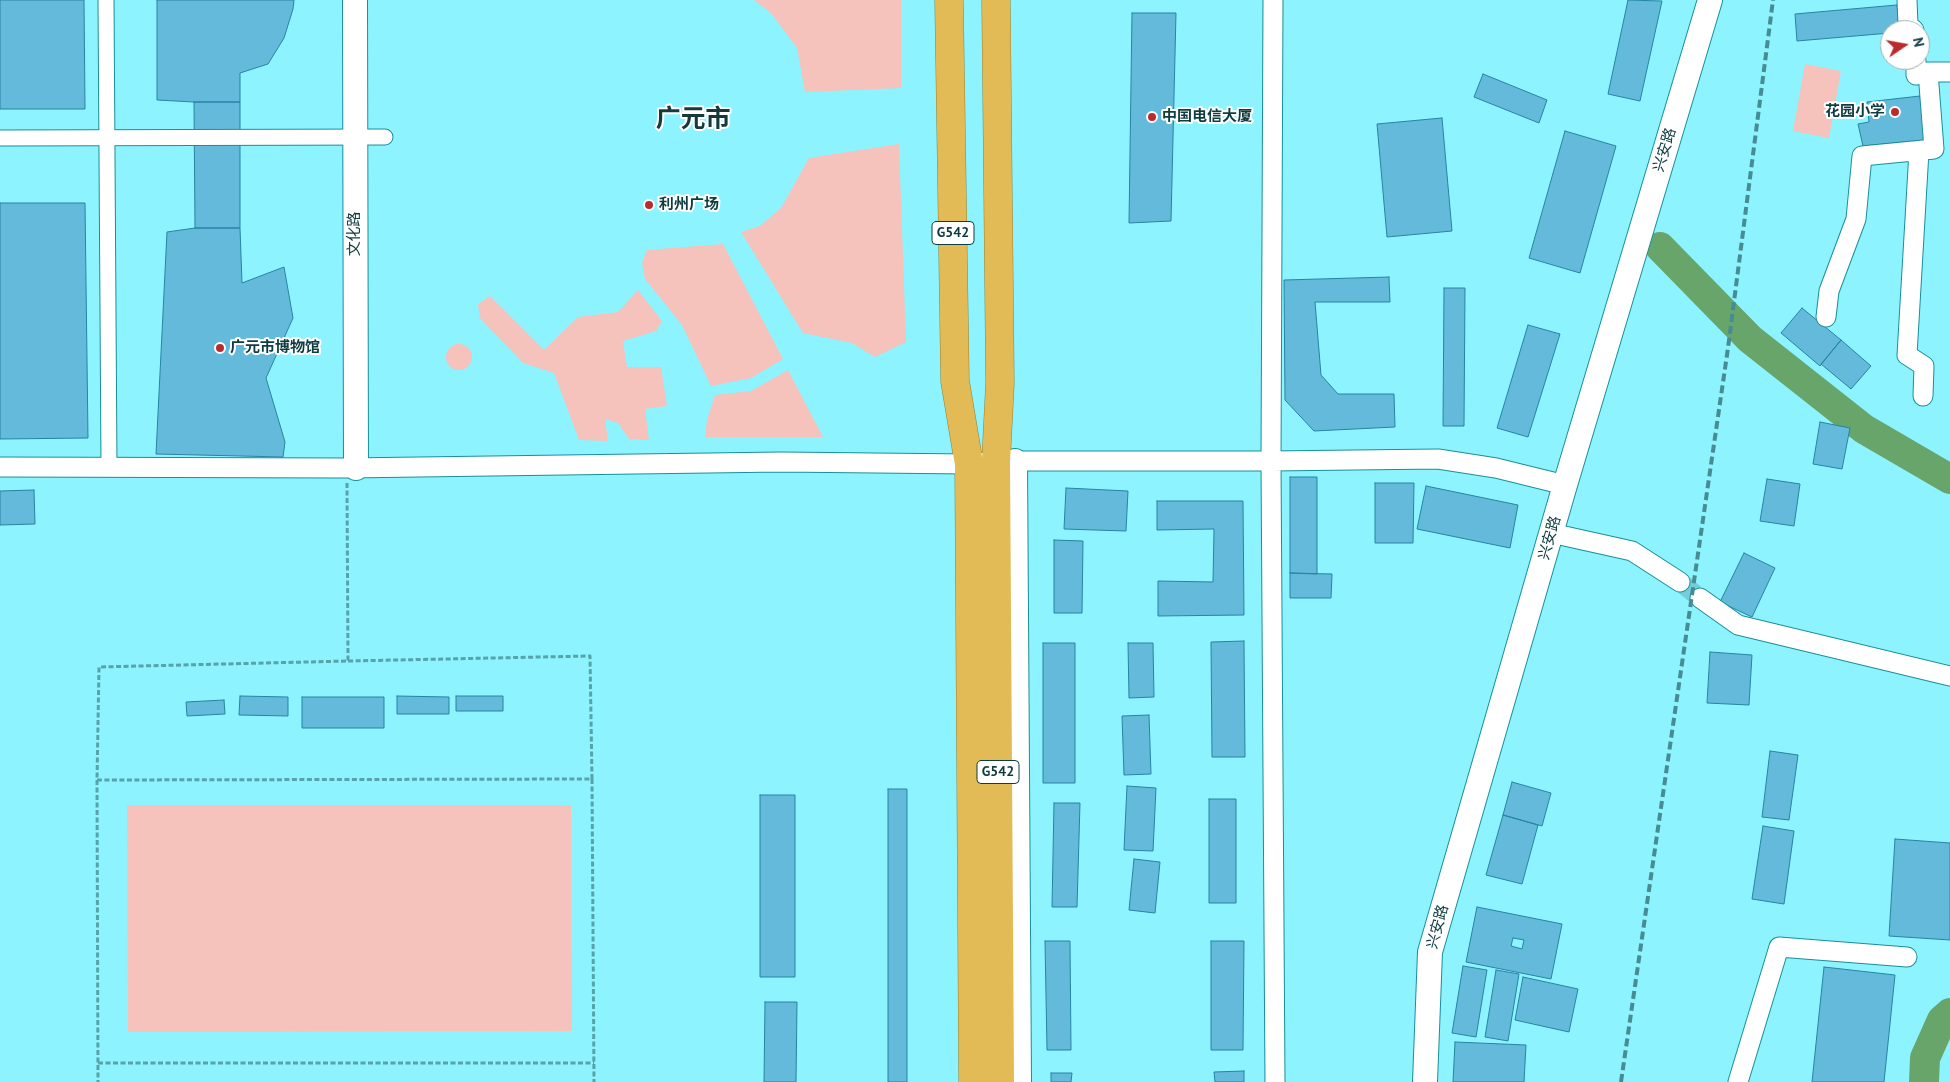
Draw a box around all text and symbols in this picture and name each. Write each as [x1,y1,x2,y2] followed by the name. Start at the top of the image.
[1880,20,1930,70] north arrow
[1909,36,1928,48] text: N
[1825,103,1885,121] place label: 花园小学
[656,105,730,135] district label: 广元市
[1889,106,1901,118] marker: 花园小学
[1162,108,1252,126] place label: 中国电信大厦
[1146,111,1158,123] marker: 中国电信大厦
[1650,126,1680,174] street label: 兴安路
[659,196,719,214] place label: 利州广场
[643,199,655,211] marker: 利州广场
[346,212,364,256] street label: 文化路
[932,222,974,244] road number: G542
[230,339,320,357] place label: 广元市博物馆
[214,342,226,354] marker: 广元市博物馆
[1535,514,1565,562] street label: 兴安路
[977,760,1019,784] road number: G542
[1423,903,1453,951] street label: 兴安路

